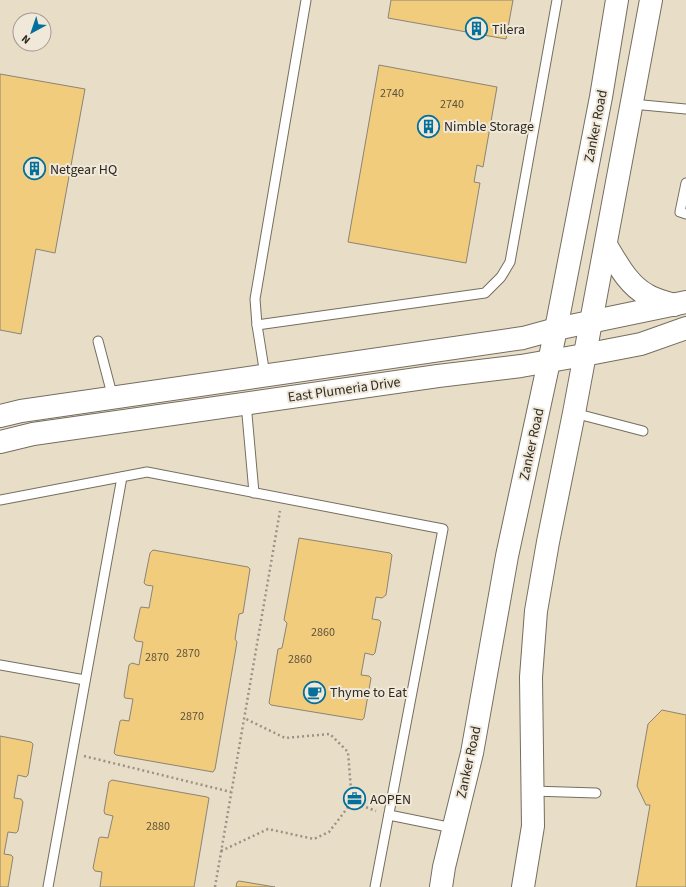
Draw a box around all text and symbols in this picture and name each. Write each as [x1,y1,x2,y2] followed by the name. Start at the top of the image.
[12,12,52,52] north arrow
[464,16,490,42] building icon: Tilera
[492,20,525,40] place label: Tilera
[18,31,34,47] text: N
[380,85,404,102] house number: 2740
[579,88,613,164] street label: Zanker Road
[440,96,464,113] house number: 2740
[416,113,442,139] building icon: Nimble Storage
[444,117,534,137] place label: Nimble Storage
[22,156,48,182] building icon: Netgear HQ
[50,160,117,180] place label: Netgear HQ
[286,372,402,408] street label: East Plumeria Drive
[515,406,549,482] street label: Zanker Road
[311,624,335,641] house number: 2860
[176,645,200,662] house number: 2870
[145,649,169,666] house number: 2870
[288,651,312,668] house number: 2860
[301,679,327,705] cafe icon: Thyme to Eat
[330,683,407,703] place label: Thyme to Eat
[180,708,204,725] house number: 2870
[452,724,486,800] street label: Zanker Road
[342,786,368,812] office icon: AOPEN
[370,790,411,810] place label: AOPEN
[146,818,170,835] house number: 2880

